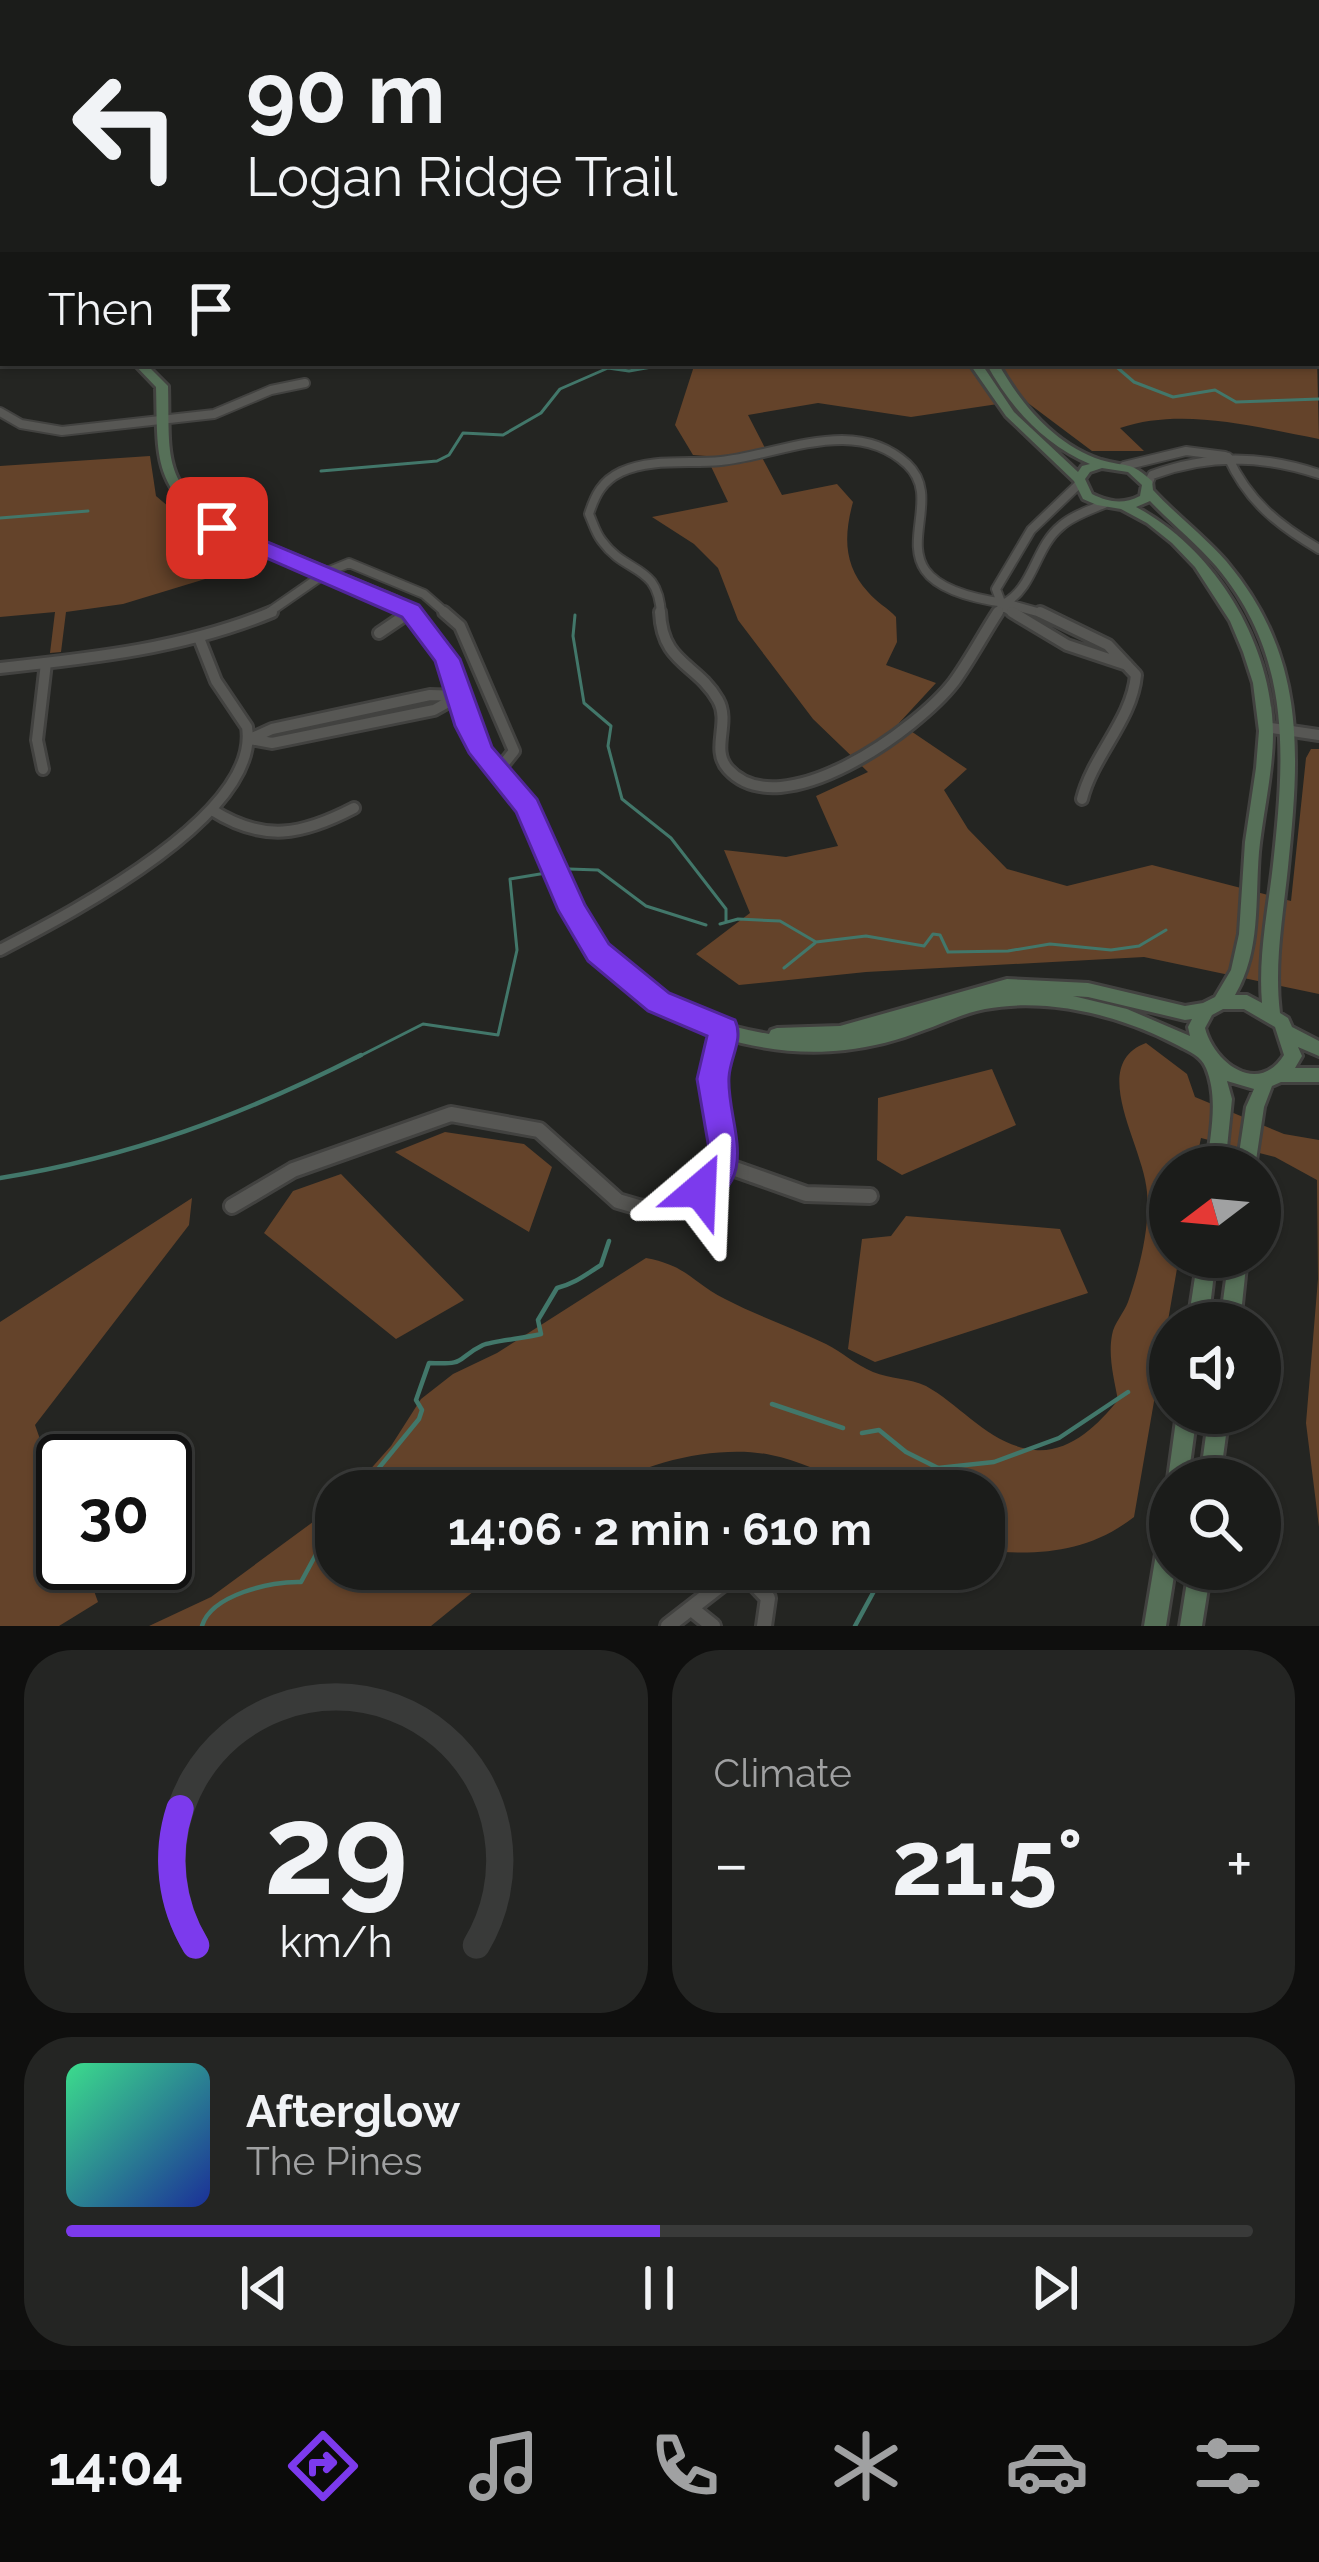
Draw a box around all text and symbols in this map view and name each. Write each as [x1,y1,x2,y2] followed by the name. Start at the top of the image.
[246,44,445,143] text: 90 m
[48,48,204,204] icon: left
[246,145,678,209] text: Logan Ridge Trail
[178,276,244,342] icon: arrive
[48,283,154,336] text: Then
[166,477,268,579] pin
[184,495,250,561] icon: arrive
[637,1127,763,1253] position arrow
[1149,1146,1281,1278] north arrow
[1149,1146,1281,1590] map controls
[1149,1302,1281,1434] button: sound
[36,1434,192,1590] speed limit sign: 30
[1149,1458,1281,1590] button: search
[448,1503,872,1556] text: 14:06 · 2 min · 610 m
[714,1750,852,1796] text: Climate
[264,1777,408,1923] text: 29
[892,1810,1083,1916] text: 21.5°
[714,1825,749,1902] text: −
[1226,1825,1253,1902] text: +
[279,1916,392,1966] text: km/h
[246,2085,460,2138] text: Afterglow
[246,2138,423,2184] text: The Pines
[231,2255,297,2321] icon: previous
[626,2255,692,2321] icon: pause
[1022,2255,1088,2321] icon: next
[281,2424,365,2508] icon: directions
[462,2424,546,2508] icon: music
[643,2424,727,2508] icon: phone
[824,2424,908,2508] icon: climate
[1005,2424,1089,2508] icon: car
[1186,2424,1270,2508] icon: filters
[49,2434,183,2498] text: 14:04

